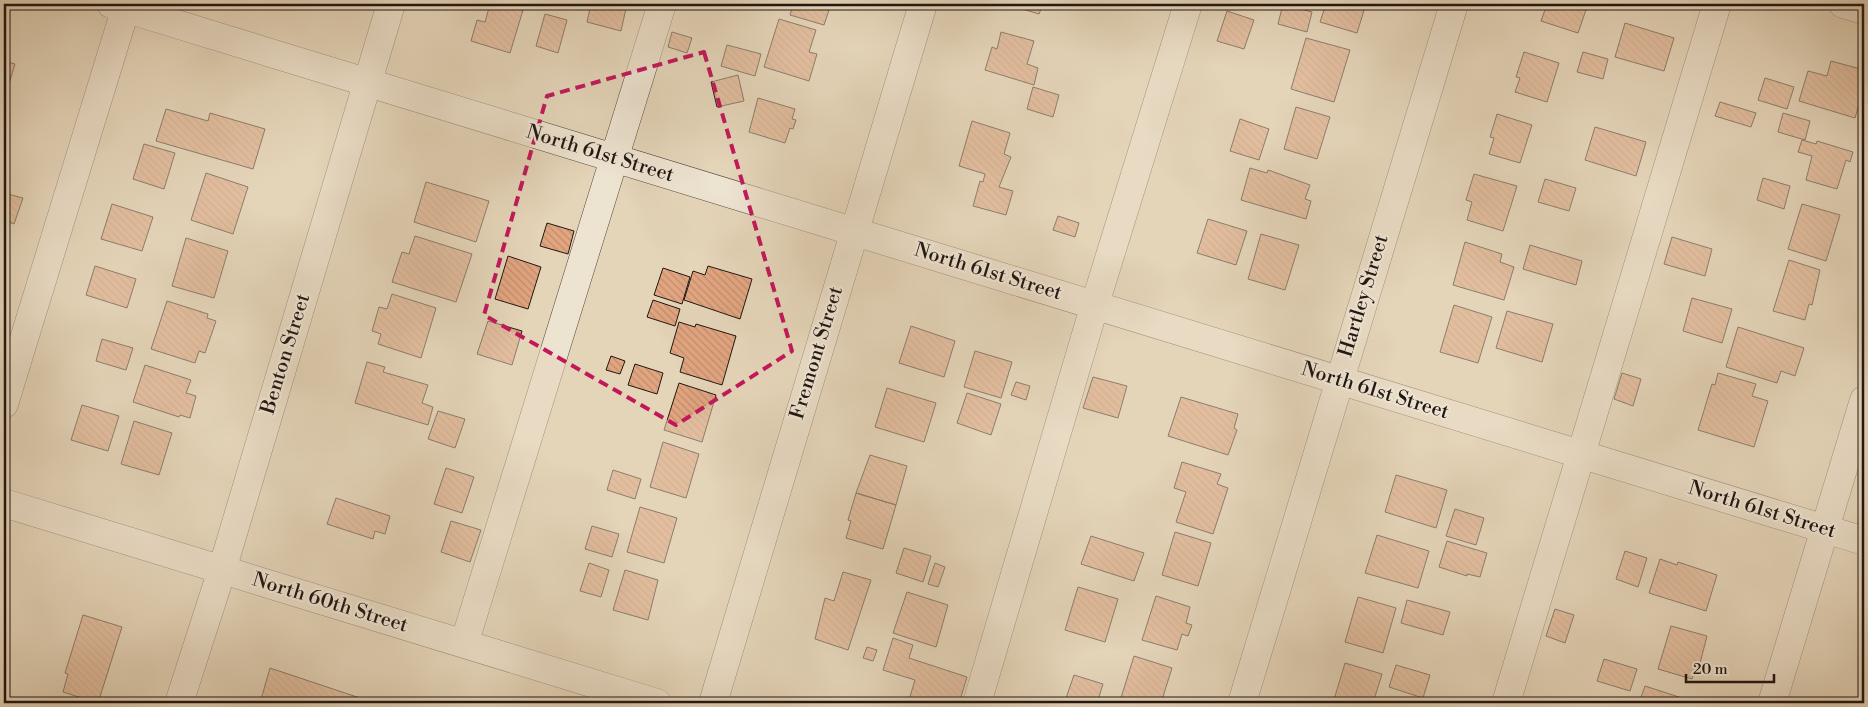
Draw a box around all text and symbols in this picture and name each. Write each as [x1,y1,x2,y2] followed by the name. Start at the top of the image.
[523,120,677,188] street label: North 61st Street
[1334,232,1394,360] street label: Hartley Street
[911,238,1065,306] street label: North 61st Street
[785,284,849,422] street label: Fremont Street
[256,291,316,418] street label: Benton Street
[1298,357,1452,425] street label: North 61st Street
[1685,476,1839,544] street label: North 61st Street
[249,567,411,639] street label: North 60th Street
[1686,652,1773,684] scale bar
[1693,660,1728,679] text: 20 m

